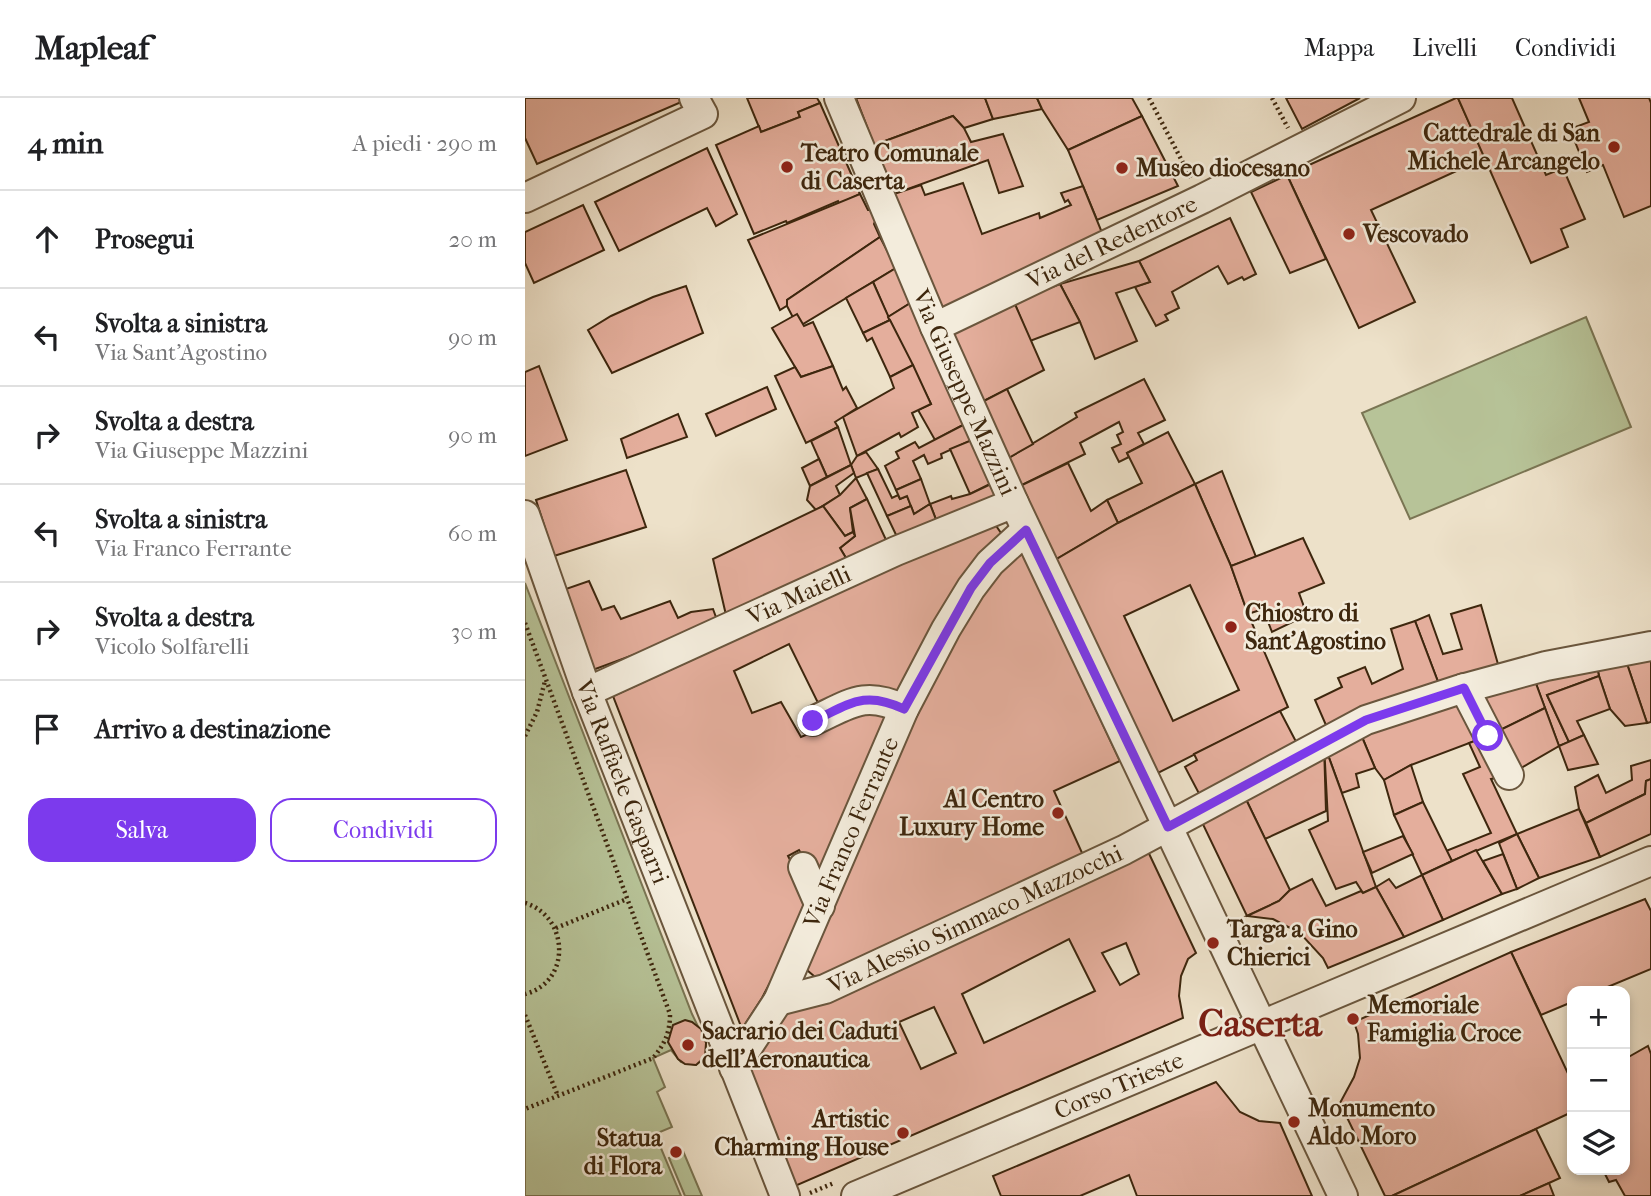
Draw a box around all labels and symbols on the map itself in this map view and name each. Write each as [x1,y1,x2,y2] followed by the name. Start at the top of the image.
[1408,119,1601,175] place label: Cattedrale di San Michele Arcangelo
[800,139,979,195] place label: Teatro Comunale di Caserta
[1606,139,1622,155] marker: Cattedrale di San Michele Arcangelo
[1136,154,1310,182] place label: Museo diocesano
[779,159,795,175] marker: Teatro Comunale di Caserta
[1114,160,1130,176] marker: Museo diocesano
[1021,189,1202,295] street label: Via del Redentore
[1362,220,1468,248] place label: Vescovado
[1341,226,1357,242] marker: Vescovado
[906,284,1023,500] street label: Via Giuseppe Mazzini
[742,559,855,631] street label: Via Maielli
[1245,599,1386,655] place label: Chiostro di Sant'Agostino
[1223,619,1239,635] marker: Chiostro di Sant'Agostino
[569,675,675,888] street label: Via Raffaele Gasparri
[797,705,828,736] route end
[1472,720,1503,751] route start
[797,732,904,933] street label: Via Franco Ferrante
[899,785,1044,841] place label: Al Centro Luxury Home
[1050,805,1066,821] marker: Al Centro Luxury Home
[823,839,1127,1000] street label: Via Alessio Simmaco Mazzocchi
[1226,915,1358,971] place label: Targa a Gino Chierici
[1205,935,1221,951] marker: Targa a Gino Chierici
[1366,991,1521,1047] place label: Memoriale Famiglia Croce
[1198,1001,1323,1046] district label: Caserta
[1345,1011,1361,1027] marker: Memoriale Famiglia Croce
[702,1017,899,1073] place label: Sacrario dei Caduti dell'Aeronautica
[680,1037,696,1053] marker: Sacrario dei Caduti dell'Aeronautica
[1050,1046,1188,1125] street label: Corso Trieste
[1306,1094,1435,1150] place label: Monumento Aldo Moro
[714,1105,889,1161] place label: Artistic Charming House
[1286,1114,1302,1130] marker: Monumento Aldo Moro
[584,1124,663,1180] place label: Statua di Flora
[895,1125,911,1141] marker: Artistic Charming House
[668,1144,684,1160] marker: Statua di Flora

